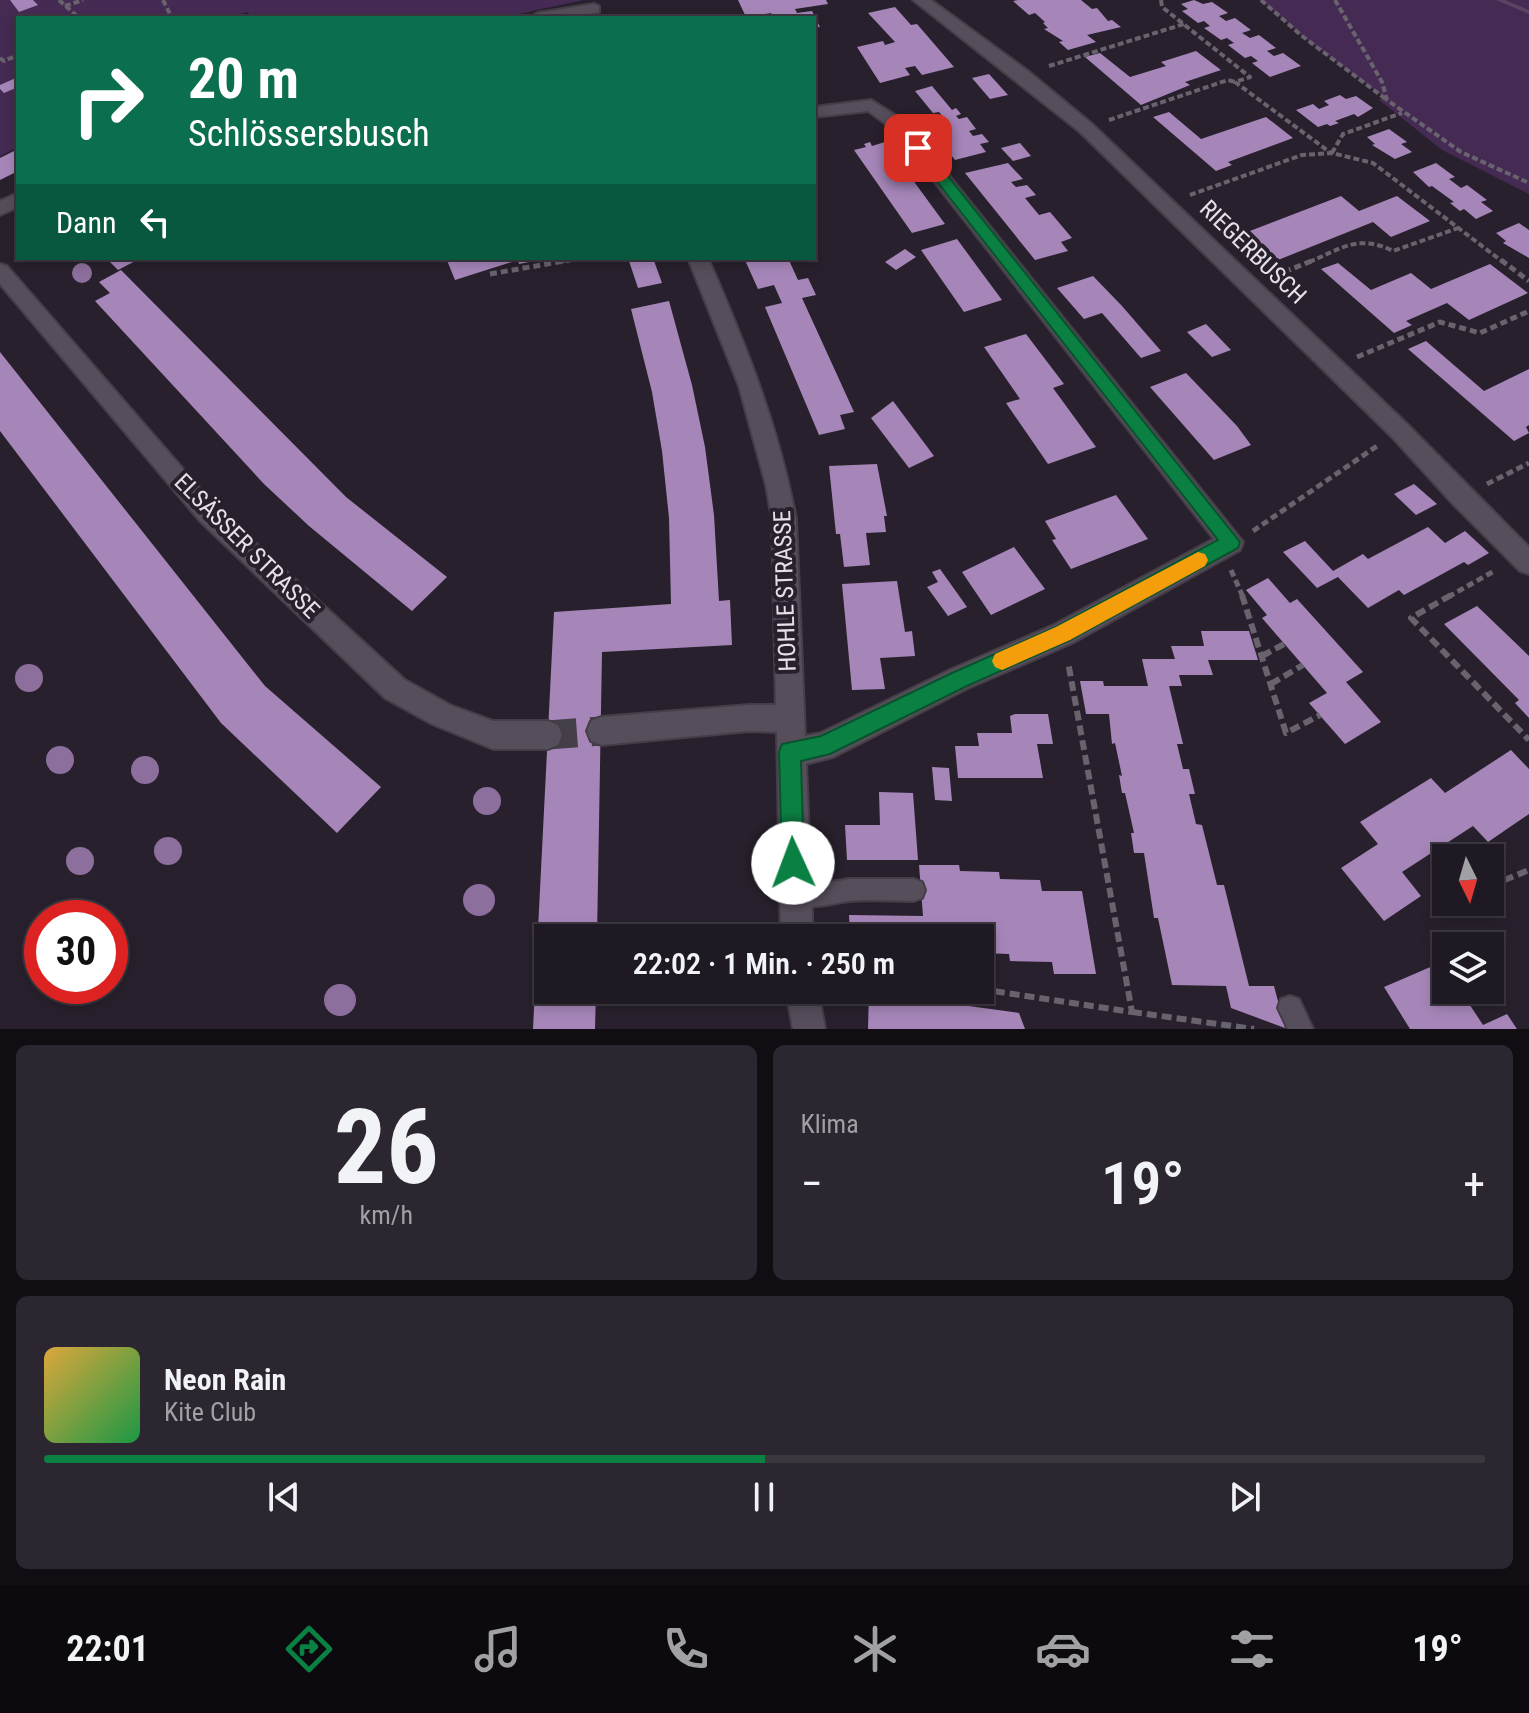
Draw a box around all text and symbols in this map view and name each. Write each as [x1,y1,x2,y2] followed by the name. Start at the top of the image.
[188,46,299,112] text: 20 m
[56,48,160,152] icon: right
[188,113,430,155] text: Schlössersbusch
[884,114,952,182] pin
[896,126,940,170] icon: arrive
[1194,194,1312,310] street label: RIEGERBUSCH
[133,200,177,244] icon: left
[56,205,117,240] text: Dann
[169,468,325,624] street label: ELSÄSSER STRASSE
[768,510,802,672] street label: HOHLE STRASSE
[751,821,835,905] position arrow
[1432,844,1504,916] north arrow
[1432,844,1504,1004] map controls
[24,900,128,1004] speed limit sign: 30
[1432,932,1504,1004] button: layers
[633,946,895,981] text: 22:02 · 1 Min. · 250 m
[334,1087,439,1208] text: 26
[801,1109,859,1139] text: Klima
[1101,1148,1185,1219] text: 19°
[801,1158,823,1210] text: −
[1463,1158,1485,1210] text: +
[360,1200,413,1230] text: km/h
[164,1362,286,1397] text: Neon Rain
[164,1397,256,1427] text: Kite Club
[262,1475,306,1519] icon: previous
[742,1475,786,1519] icon: pause
[1223,1475,1267,1519] icon: next
[281,1621,337,1677] icon: directions
[470,1621,526,1677] icon: music
[658,1621,714,1677] icon: phone
[847,1621,903,1677] icon: climate
[1035,1621,1091,1677] icon: car
[1224,1621,1280,1677] icon: filters
[66,1628,149,1670] text: 22:01
[1412,1628,1463,1670] text: 19°

